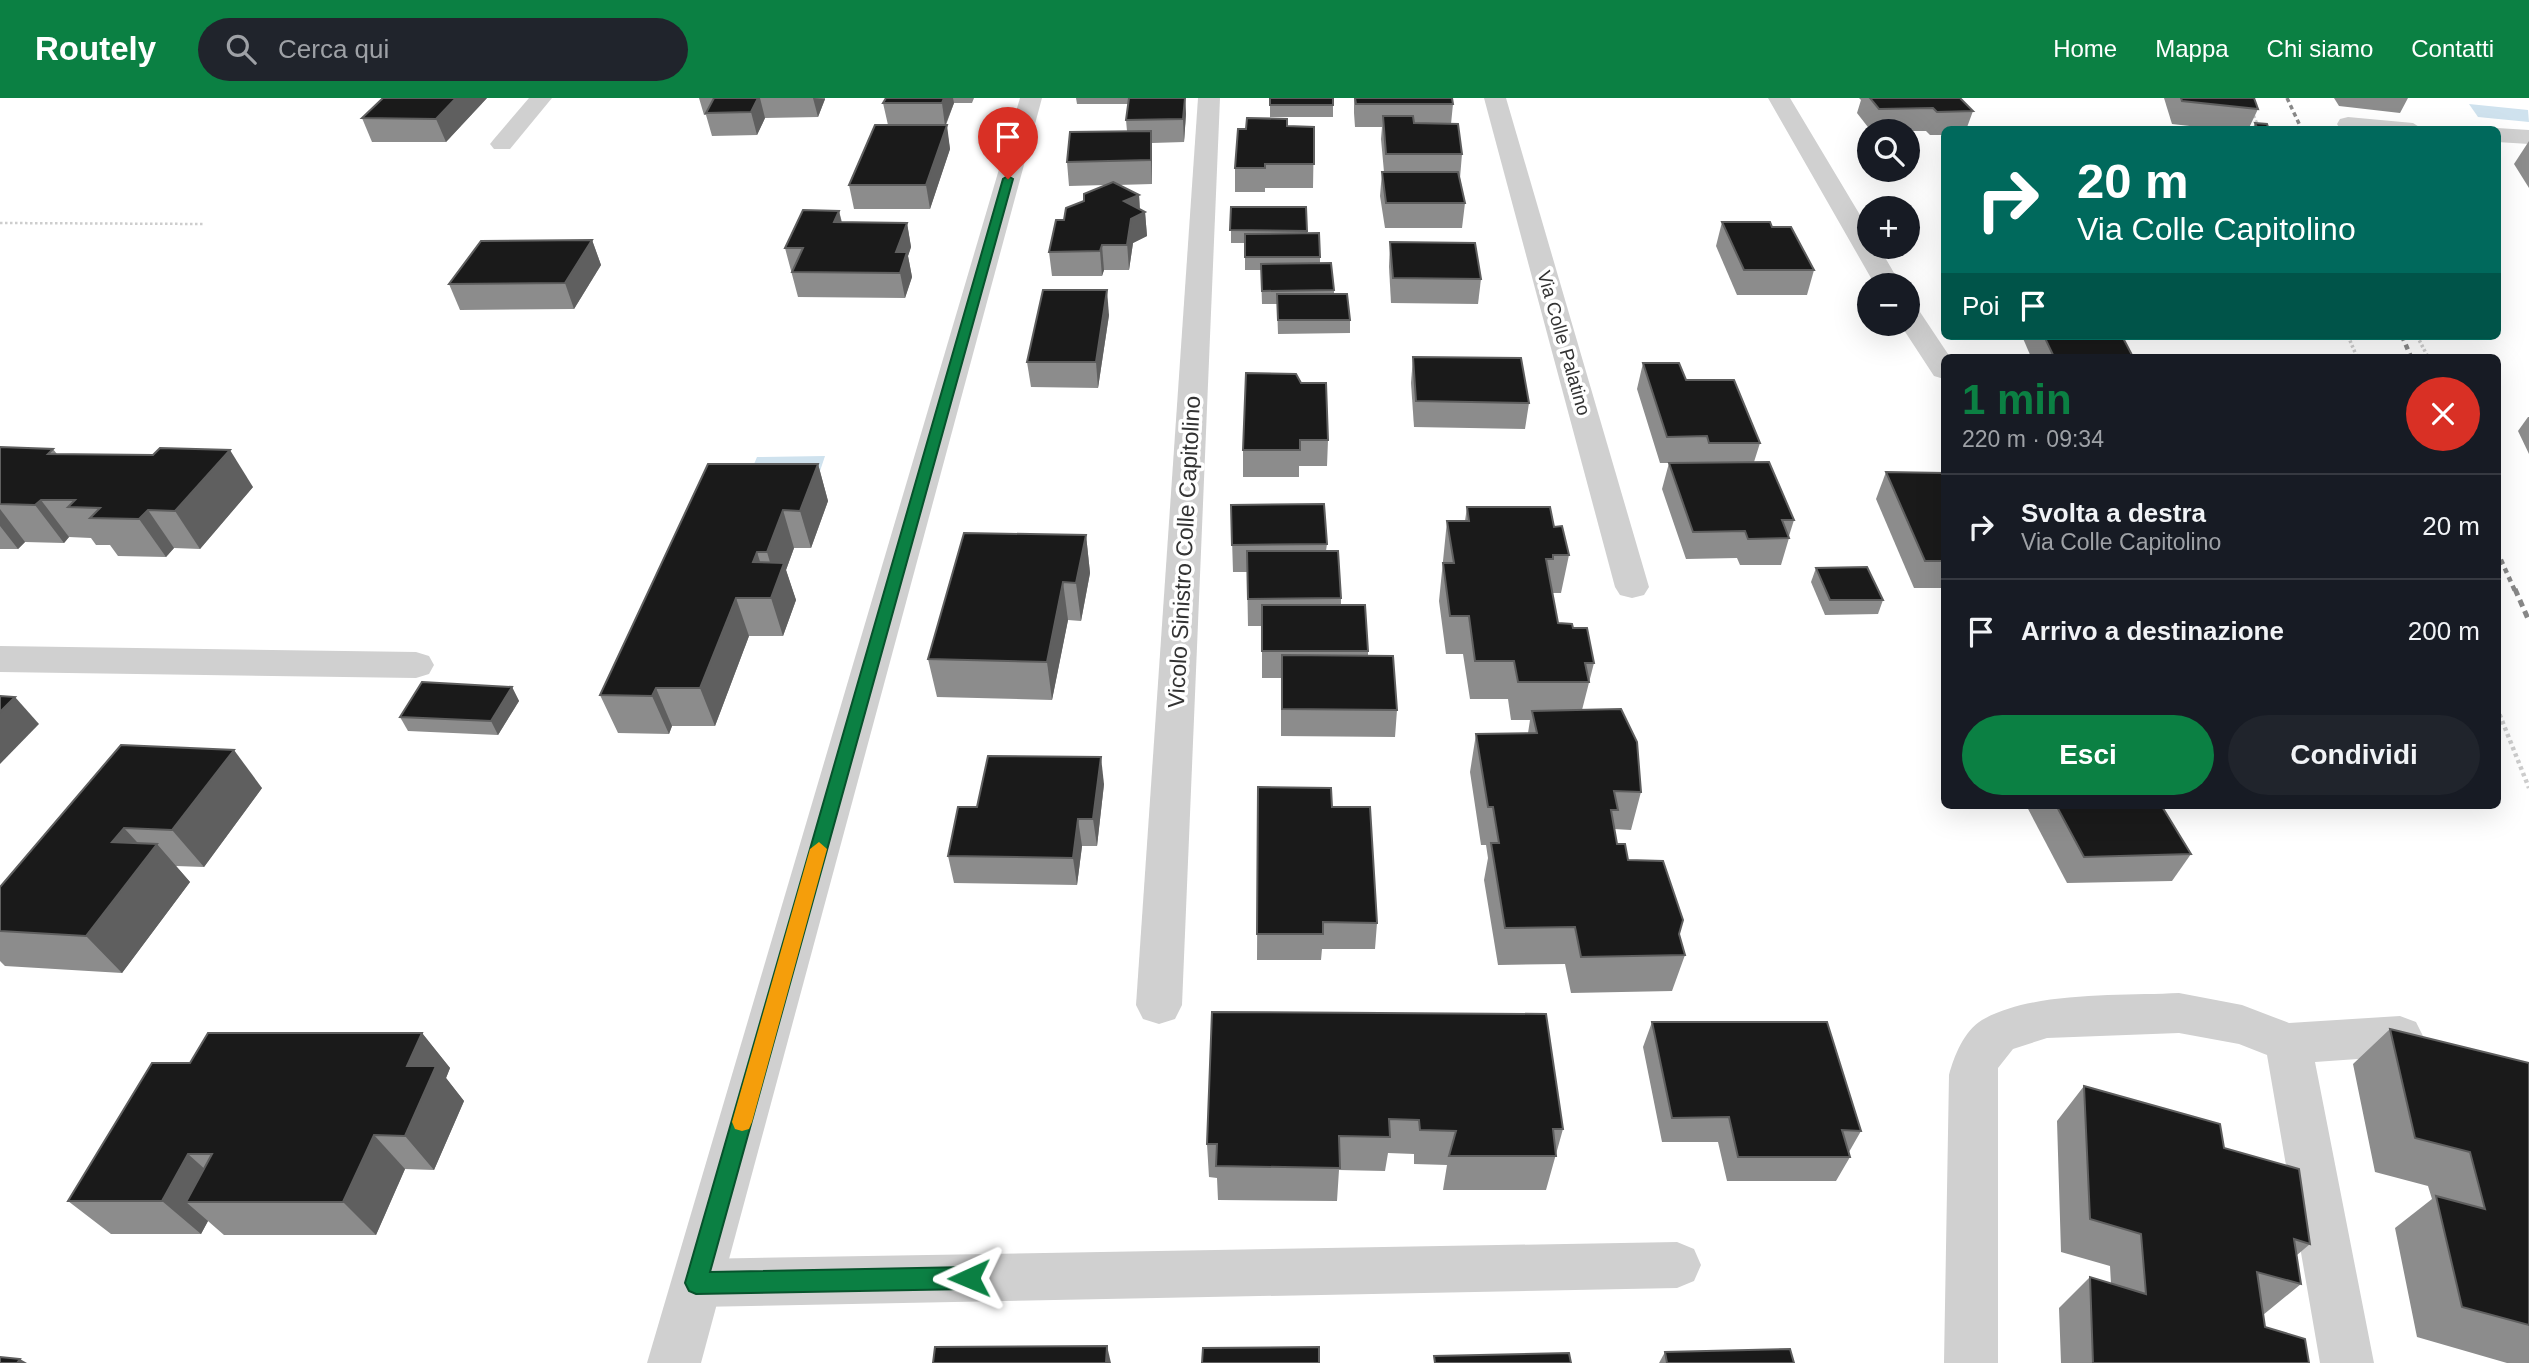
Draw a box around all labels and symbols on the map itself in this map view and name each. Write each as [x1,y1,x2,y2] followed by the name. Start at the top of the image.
[978,107,1038,179] pin
[1533,268,1595,418] street label: Via Colle Palatino
[1163,395,1205,709] street label: Vicolo Sinistro Colle Capitolino
[932,1241,1006,1315] position arrow

